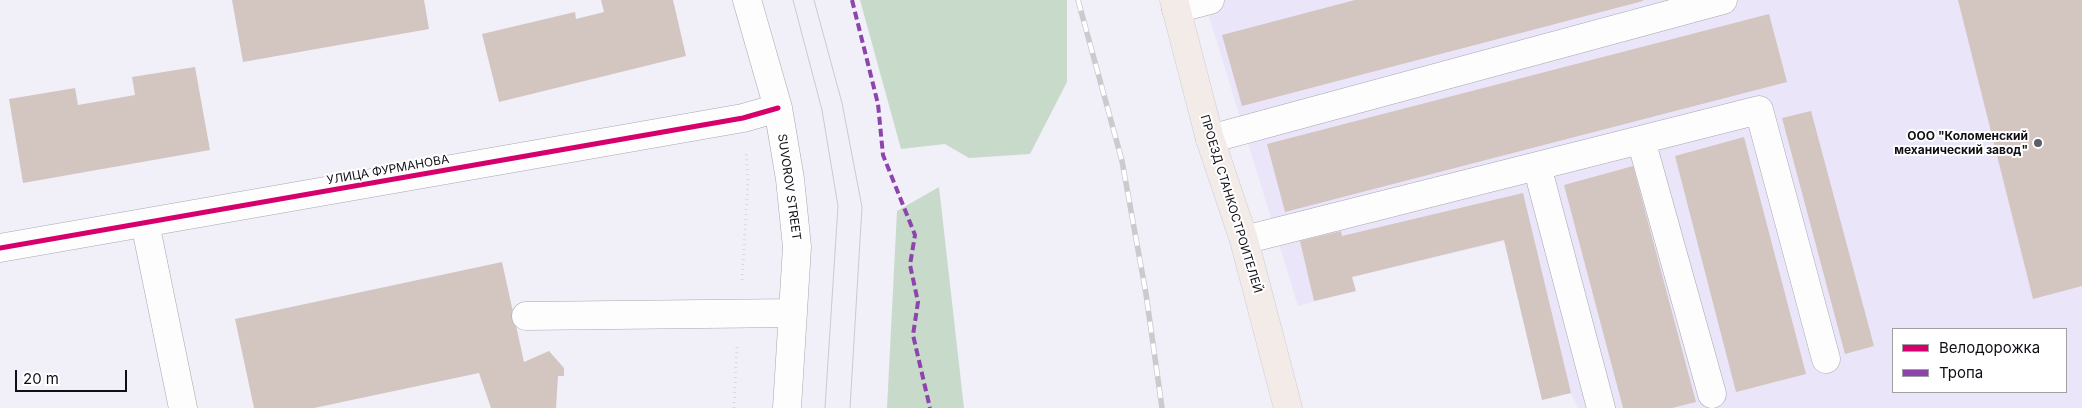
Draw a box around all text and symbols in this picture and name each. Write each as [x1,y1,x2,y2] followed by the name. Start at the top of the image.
[1197,113,1265,295] street label: ПРОЕЗД СТАНКОСТРОИТЕЛЕЙ
[1894,129,2028,157] place label: ООО "Коломенский механический завод"
[774,133,804,241] street label: SUVOROV STREET
[2032,137,2044,149] marker: ООО "Коломенский механический завод"
[326,152,450,188] street label: УЛИЦА ФУРМАНОВА
[1892,328,2067,393] legend
[1939,338,2040,357] text: Велодорожка
[18,360,130,392] scale bar
[1939,363,1983,382] text: Тропа
[23,369,59,388] text: 20 m

